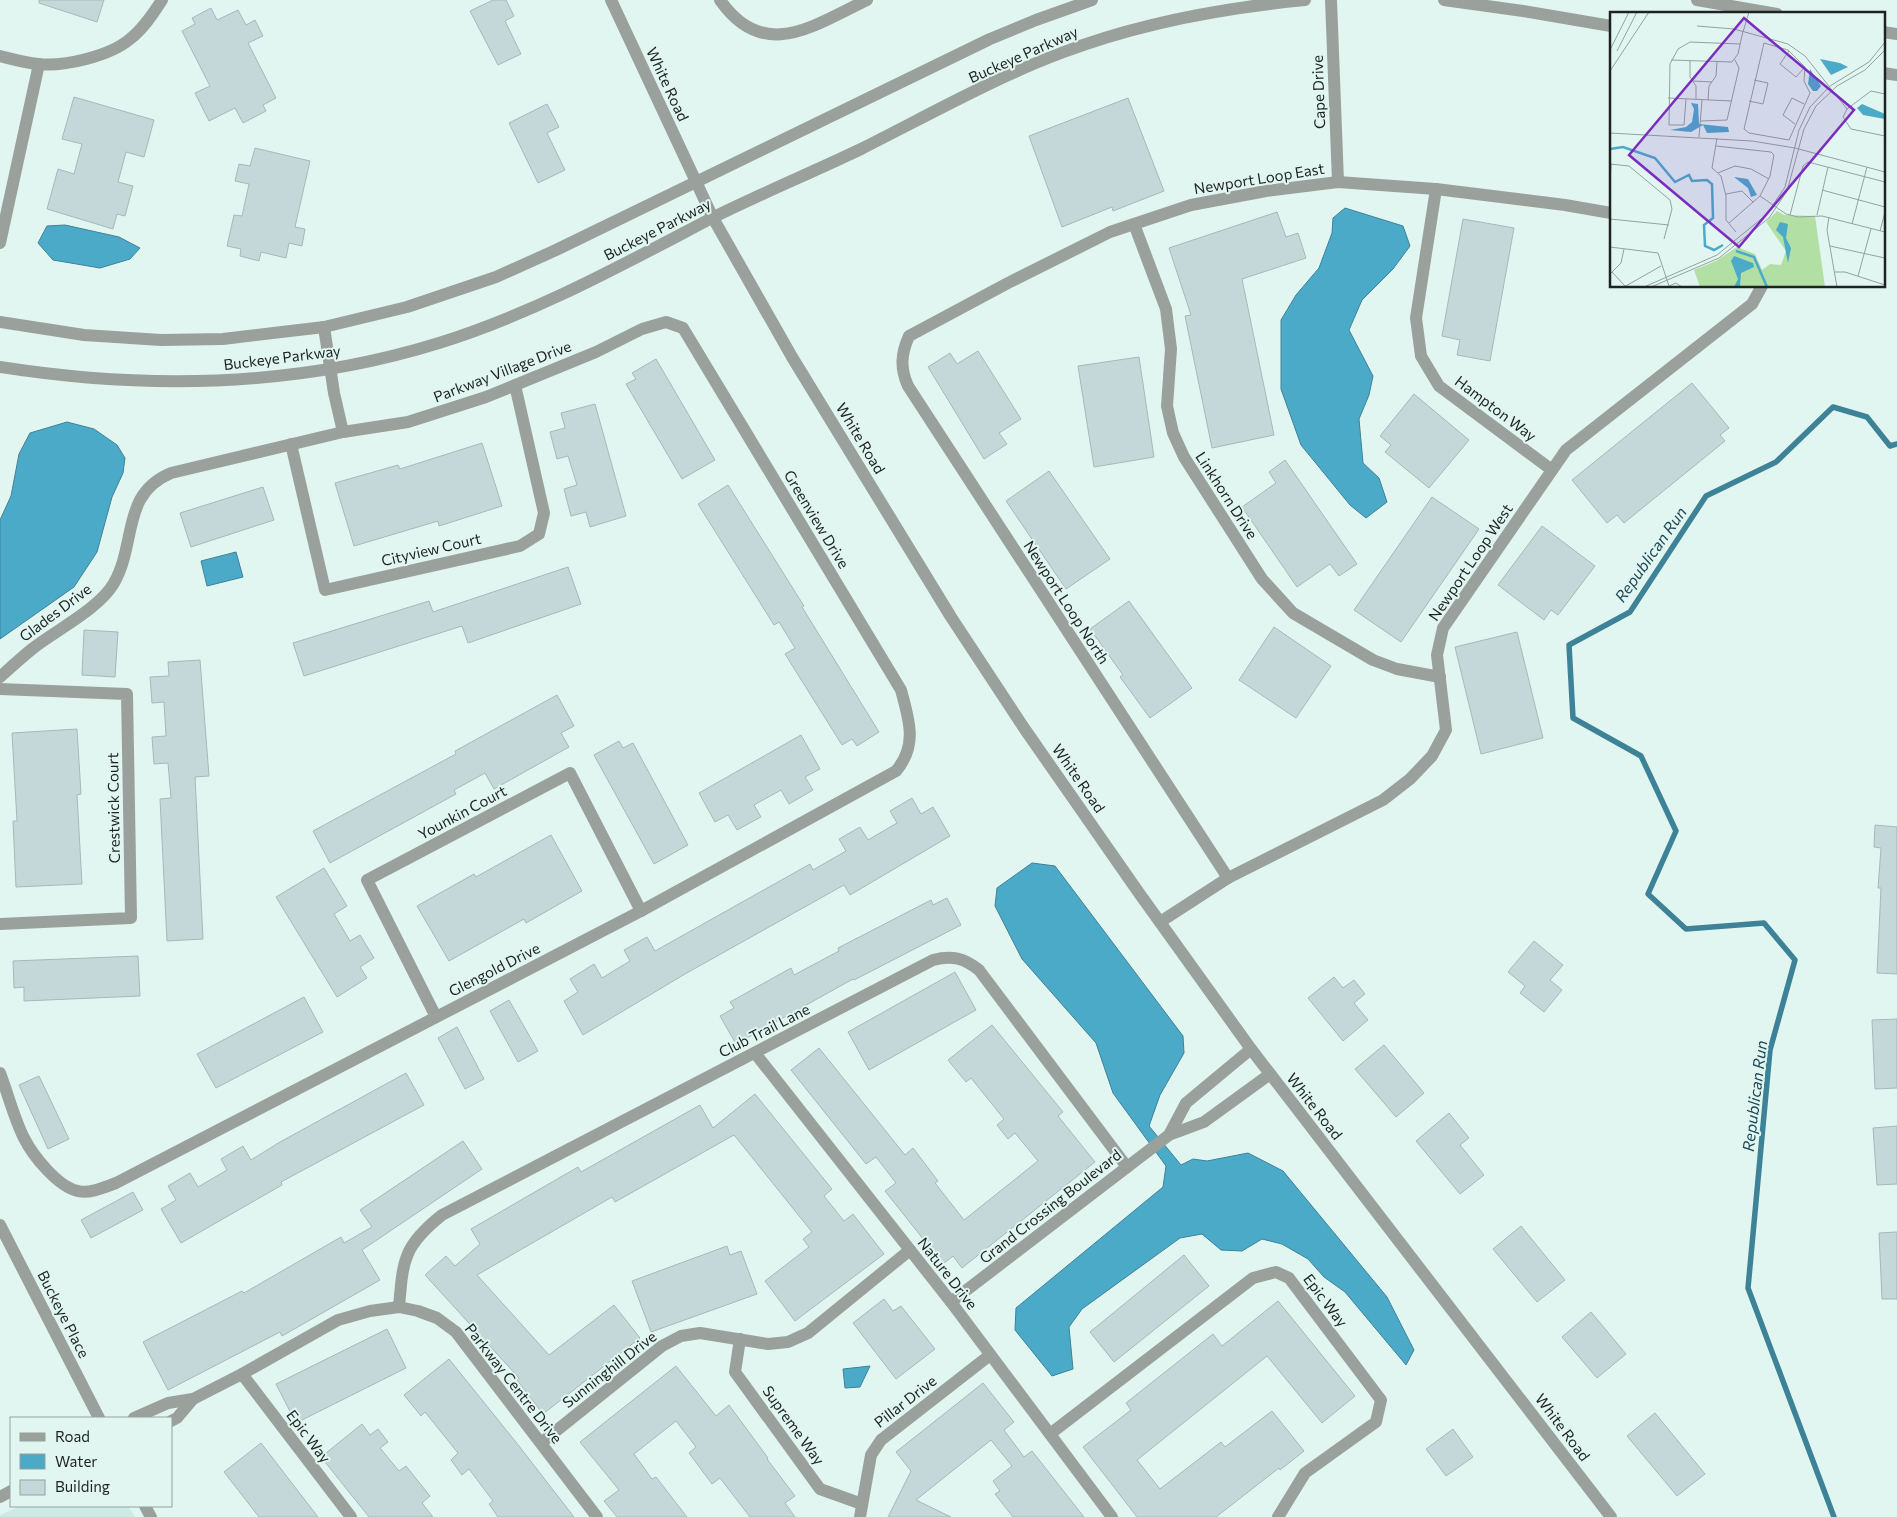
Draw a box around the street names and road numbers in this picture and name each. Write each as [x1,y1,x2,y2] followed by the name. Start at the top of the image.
[965,22,1081,86] street label: Buckeye Parkway
[643,44,693,124] street label: White Road
[1308,55,1328,129] street label: Cape Drive
[1192,159,1326,197] street label: Newport Loop East
[600,194,714,264] street label: Buckeye Parkway
[431,336,574,406] street label: Parkway Village Drive
[222,341,342,373] street label: Buckeye Parkway
[1452,372,1540,445] street label: Hampton Way
[833,399,889,477] street label: White Road
[1192,448,1262,542] street label: Linkhorn Drive
[781,467,853,571] street label: Greenview Drive
[1424,500,1516,624] street label: Newport Loop West
[379,529,483,569] street label: Cityview Court
[1020,537,1114,667] street label: Newport Loop North
[16,579,94,645] street label: Glades Drive
[1049,740,1109,816] street label: White Road
[103,752,123,864] street label: Crestwick Court
[415,781,509,843] street label: Younkin Court
[445,938,543,1000] street label: Glengold Drive
[715,999,813,1061] street label: Club Trail Lane
[1283,1069,1347,1143] street label: White Road
[975,1145,1125,1267] street label: Grand Crossing Boulevard
[914,1233,982,1313] street label: Nature Drive
[34,1267,94,1361] street label: Buckeye Place
[1300,1270,1352,1330] street label: Epic Way
[462,1319,566,1447] street label: Parkway Centre Drive
[558,1327,660,1411] street label: Sunninghill Drive
[870,1371,940,1431] street label: Pillar Drive
[759,1382,829,1468] street label: Supreme Way
[1532,1390,1594,1464] street label: White Road
[283,1406,335,1466] street label: Epic Way

